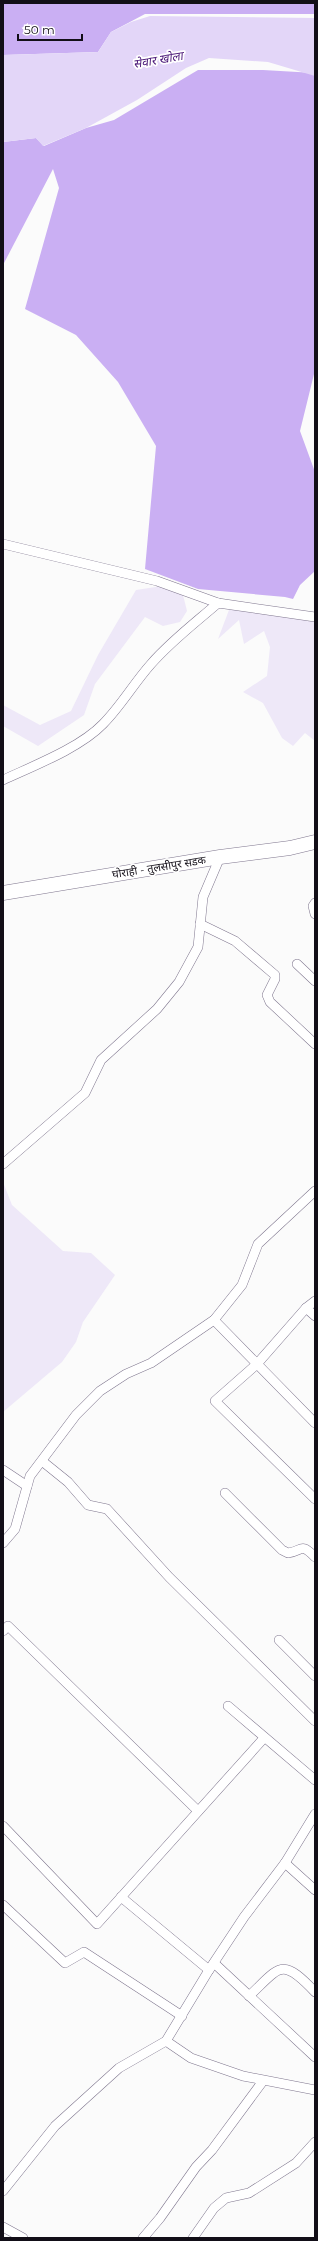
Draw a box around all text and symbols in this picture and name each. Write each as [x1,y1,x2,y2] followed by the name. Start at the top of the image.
[18,16,82,42] scale bar
[24,22,55,37] text: 50 m
[132,47,187,71] water label: सेवार खोला
[111,853,207,881] street label: घोराही - तुलसीपुर सडक

